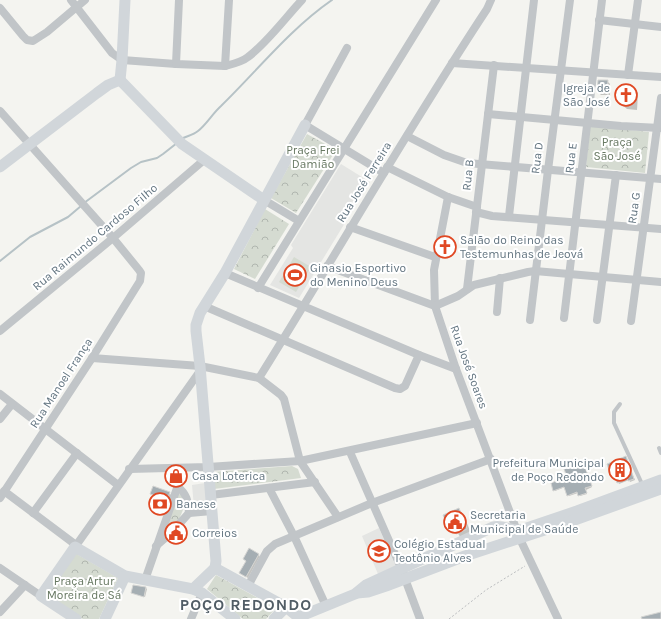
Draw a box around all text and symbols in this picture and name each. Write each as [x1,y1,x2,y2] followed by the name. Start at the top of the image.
[563,81,610,109] place label: Igreja de São José
[613,82,639,108] church icon: Igreja de São José
[593,135,641,163] park label: Praça São José
[334,139,394,225] street label: Rua José Ferreira
[528,141,546,175] street label: Rua D
[562,142,580,174] street label: Rua E
[286,143,340,171] park label: Praça Frei Damião
[459,159,477,191] street label: Rua B
[30,181,160,293] street label: Rua Raimundo Cardoso Filho
[625,191,643,225] street label: Rua G
[460,233,583,261] place label: Salão do Reino das Testemunhas de Jeová
[432,234,458,260] church icon: Salão do Reino das Testemunhas de Jeová
[310,261,406,289] place label: Ginasio Esportivo do Menino Deus
[282,262,308,288] sports icon: Ginasio Esportivo do Menino Deus
[447,323,491,411] street label: Rua José Soares
[27,335,95,431] street label: Rua Manoel França
[492,456,604,484] place label: Prefeitura Municipal de Poço Redondo
[607,457,633,483] building icon: Prefeitura Municipal de Poço Redondo
[163,463,189,489] shop icon: Casa Loterica
[192,469,265,483] place label: Casa Loterica
[147,491,173,517] bank icon: Banese
[176,497,216,511] place label: Banese
[470,508,578,536] place label: Secretaria Municipal de Saúde
[442,509,468,535] public building icon: Secretaria Municipal de Saúde
[163,520,189,546] public building icon: Correios
[192,526,237,540] place label: Correios
[394,537,486,565] place label: Colégio Estadual Teotônio Alves
[366,538,392,564] school or university icon: Colégio Estadual Teotônio Alves
[47,574,121,602] park label: Praça Artur Moreira de Sá
[180,595,312,614] district label: POÇO REDONDO

